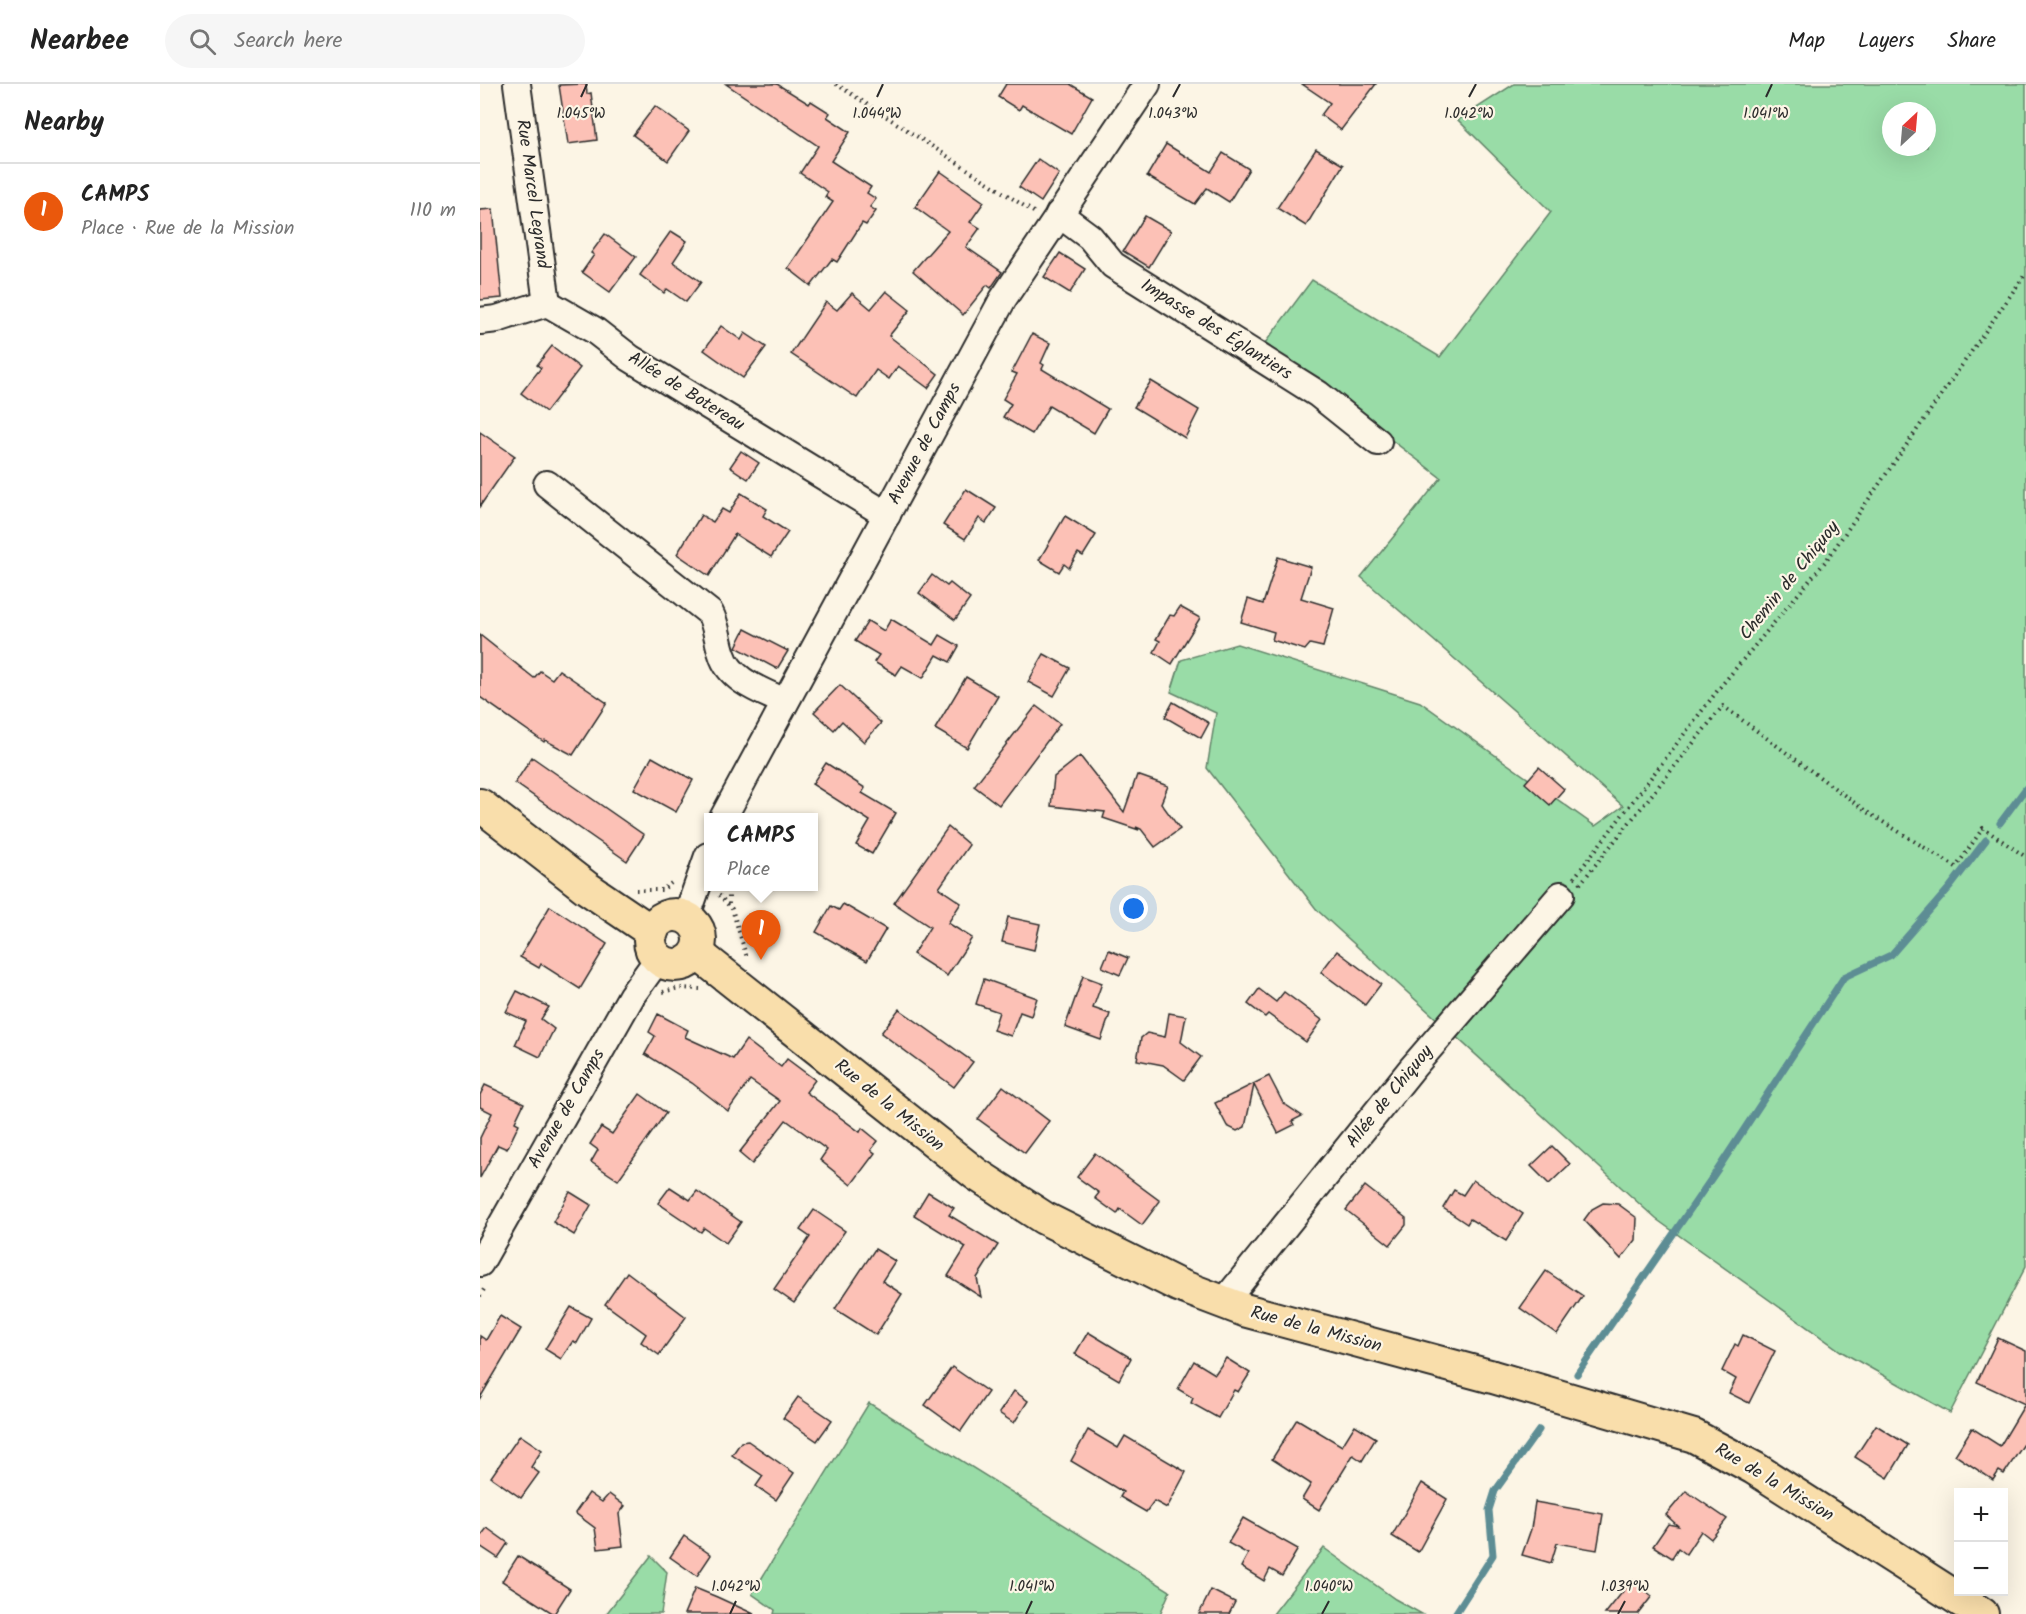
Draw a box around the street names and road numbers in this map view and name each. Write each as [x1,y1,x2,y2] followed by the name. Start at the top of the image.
[507,118,557,271] street label: Rue Marcel Legrand
[1135,272,1298,389] street label: Impasse des Églantiers
[622,344,750,440] street label: Allée de Botereau
[881,378,969,510] street label: Avenue de Camps
[1733,514,1848,647] street label: Chemin de Chiquoy
[1339,1039,1441,1155] street label: Allée de Chiquoy
[521,1043,613,1174] street label: Avenue de Camps
[828,1052,950,1160] street label: Rue de la Mission
[1247,1299,1385,1361] street label: Rue de la Mission
[1709,1436,1839,1530] street label: Rue de la Mission

